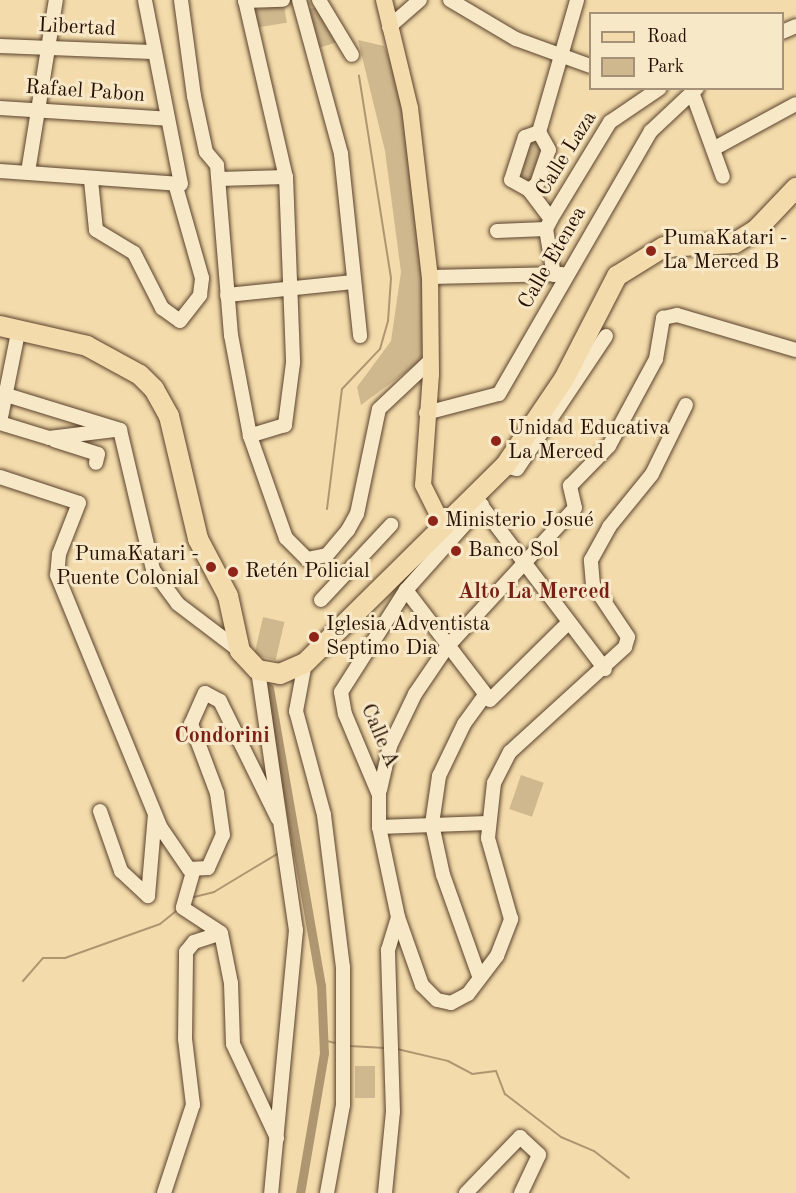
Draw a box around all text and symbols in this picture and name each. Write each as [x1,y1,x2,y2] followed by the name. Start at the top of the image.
[589,12,784,90] legend
[38,13,116,43] street label: Libertad
[647,28,687,46] text: Road
[647,58,684,76] text: Park
[24,75,146,109] street label: Rafael Pabon
[531,107,603,201] street label: Calle Laza
[514,202,592,314] street label: Calle Etenea
[663,226,787,276] place label: PumaKatari - La Merced B
[644,244,658,258] marker: PumaKatari - La Merced B
[508,416,670,466] place label: Unidad Educativa La Merced
[489,434,503,448] marker: Unidad Educativa La Merced
[445,508,594,534] place label: Ministerio Josué
[426,514,440,528] marker: Ministerio Josué
[468,538,559,564] place label: Banco Sol
[56,542,199,592] place label: PumaKatari - Puente Colonial
[449,544,463,558] marker: Banco Sol
[245,559,370,585] place label: Retén Policial
[204,560,218,574] marker: PumaKatari - Puente Colonial
[226,565,240,579] marker: Retén Policial
[458,580,610,606] district label: Alto La Merced
[326,612,490,662] place label: Iglesia Adventista Septimo Dia
[307,630,321,644] marker: Iglesia Adventista Septimo Dia
[354,700,404,772] street label: Calle A
[174,724,270,750] district label: Condorini

